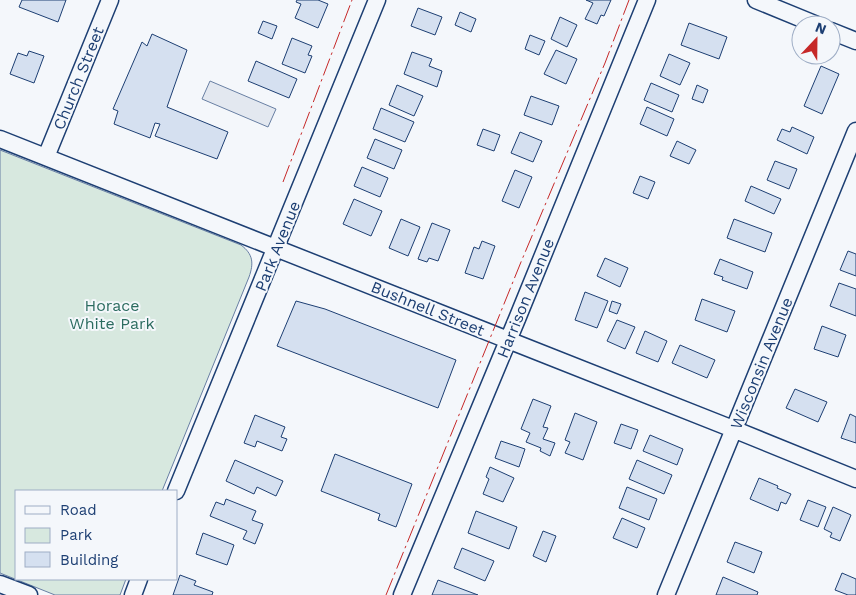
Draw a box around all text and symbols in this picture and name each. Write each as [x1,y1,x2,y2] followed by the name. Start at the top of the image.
[791,15,841,65] north arrow
[813,19,829,37] text: N
[49,24,108,133] street label: Church Street
[251,198,304,294] street label: Park Avenue
[493,236,558,361] street label: Harrison Avenue
[368,277,488,340] street label: Bushnell Street
[726,294,797,432] street label: Wisconsin Avenue
[69,296,155,333] park label: Horace White Park
[15,490,178,580] legend
[60,501,97,519] text: Road
[60,526,93,544] text: Park
[60,551,118,569] text: Building

